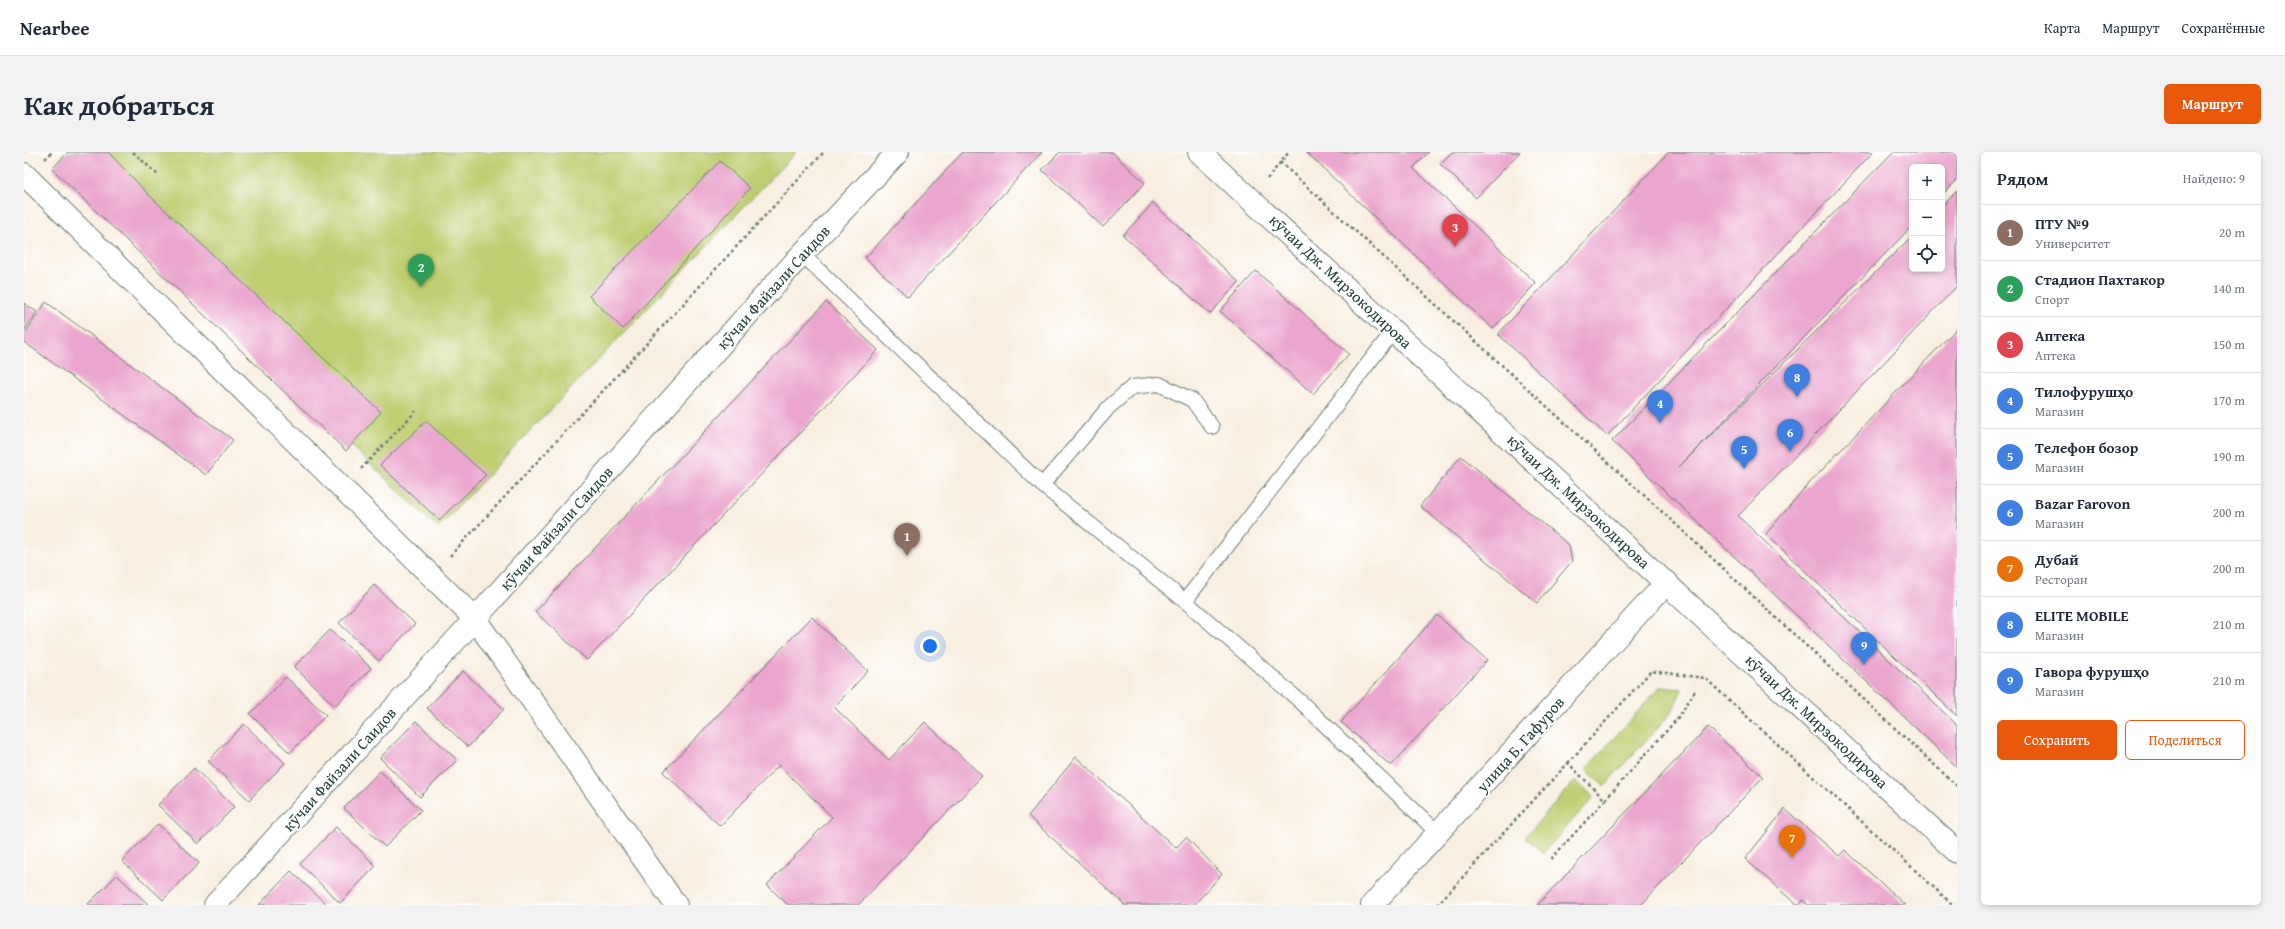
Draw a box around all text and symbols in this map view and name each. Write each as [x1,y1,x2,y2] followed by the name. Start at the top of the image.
[20,14,90,42] text: Nearbee
[2044,18,2080,38] text: Карта
[2102,18,2160,38] text: Маршрут
[2182,18,2265,38] text: Сохранённые
[24,84,214,125] text: Как добраться
[2164,84,2261,124] button: Маршрут
[1909,164,1945,272] map controls
[1909,164,1945,200] button: +
[1997,166,2048,191] text: Рядом
[2183,169,2245,188] text: Найдено: 9
[1909,200,1945,236] button: −
[1264,208,1418,354] street label: кӯчаи Дж. Мирзокодирова
[2035,213,2089,234] text: ПТУ №9
[1442,214,1468,247] pin: 3
[710,219,836,355] street label: кӯчаи Файзали Саидов
[2007,223,2013,242] text: 1
[2219,223,2245,242] text: 20 m
[2035,234,2110,253] text: Университет
[1909,236,1945,272] button: locate
[408,254,434,287] pin: 2
[2035,269,2165,290] text: Стадион Пахтакор
[2007,279,2013,298] text: 2
[2213,279,2245,298] text: 140 m
[2035,290,2069,309] text: Спорт
[2035,325,2085,346] text: Аптека
[2007,335,2013,354] text: 3
[2213,335,2245,354] text: 150 m
[2035,346,2076,365] text: Аптека
[1784,364,1810,397] pin: 8
[2035,381,2133,402] text: Тилофурушҳо
[1647,390,1673,423] pin: 4
[2007,391,2013,410] text: 4
[2213,391,2245,410] text: 170 m
[2035,402,2084,421] text: Магазин
[1777,419,1803,452] pin: 6
[1502,428,1656,574] street label: кӯчаи Дж. Мирзокодирова
[1731,436,1757,469] pin: 5
[2035,437,2138,458] text: Телефон бозор
[2007,447,2013,466] text: 5
[2213,447,2245,466] text: 190 m
[2035,458,2084,477] text: Магазин
[493,460,619,596] street label: кӯчаи Файзали Саидов
[2035,493,2130,514] text: Bazar Farovon
[2007,503,2013,522] text: 6
[2213,503,2245,522] text: 200 m
[2035,514,2084,533] text: Магазин
[894,523,920,556] pin: 1
[2035,549,2079,570] text: Дубай
[2007,559,2013,578] text: 7
[2213,559,2245,578] text: 200 m
[2035,570,2088,589] text: Ресторан
[2035,605,2129,626] text: ELITE MOBILE
[2007,615,2013,634] text: 8
[2213,615,2245,634] text: 210 m
[2035,626,2084,645] text: Магазин
[1851,632,1877,665] pin: 9
[920,636,940,656] your location
[1740,648,1894,794] street label: кӯчаи Дж. Мирзокодирова
[2035,661,2149,682] text: Гавора фурушҳо
[2007,671,2013,690] text: 9
[2213,671,2245,690] text: 210 m
[2035,682,2084,701] text: Магазин
[1470,690,1570,798] street label: улица Б. Гафуров
[276,701,402,837] street label: кӯчаи Файзали Саидов
[1997,720,2117,760] button: Сохранить
[2125,720,2245,760] button: Поделиться
[1779,825,1805,858] pin: 7

